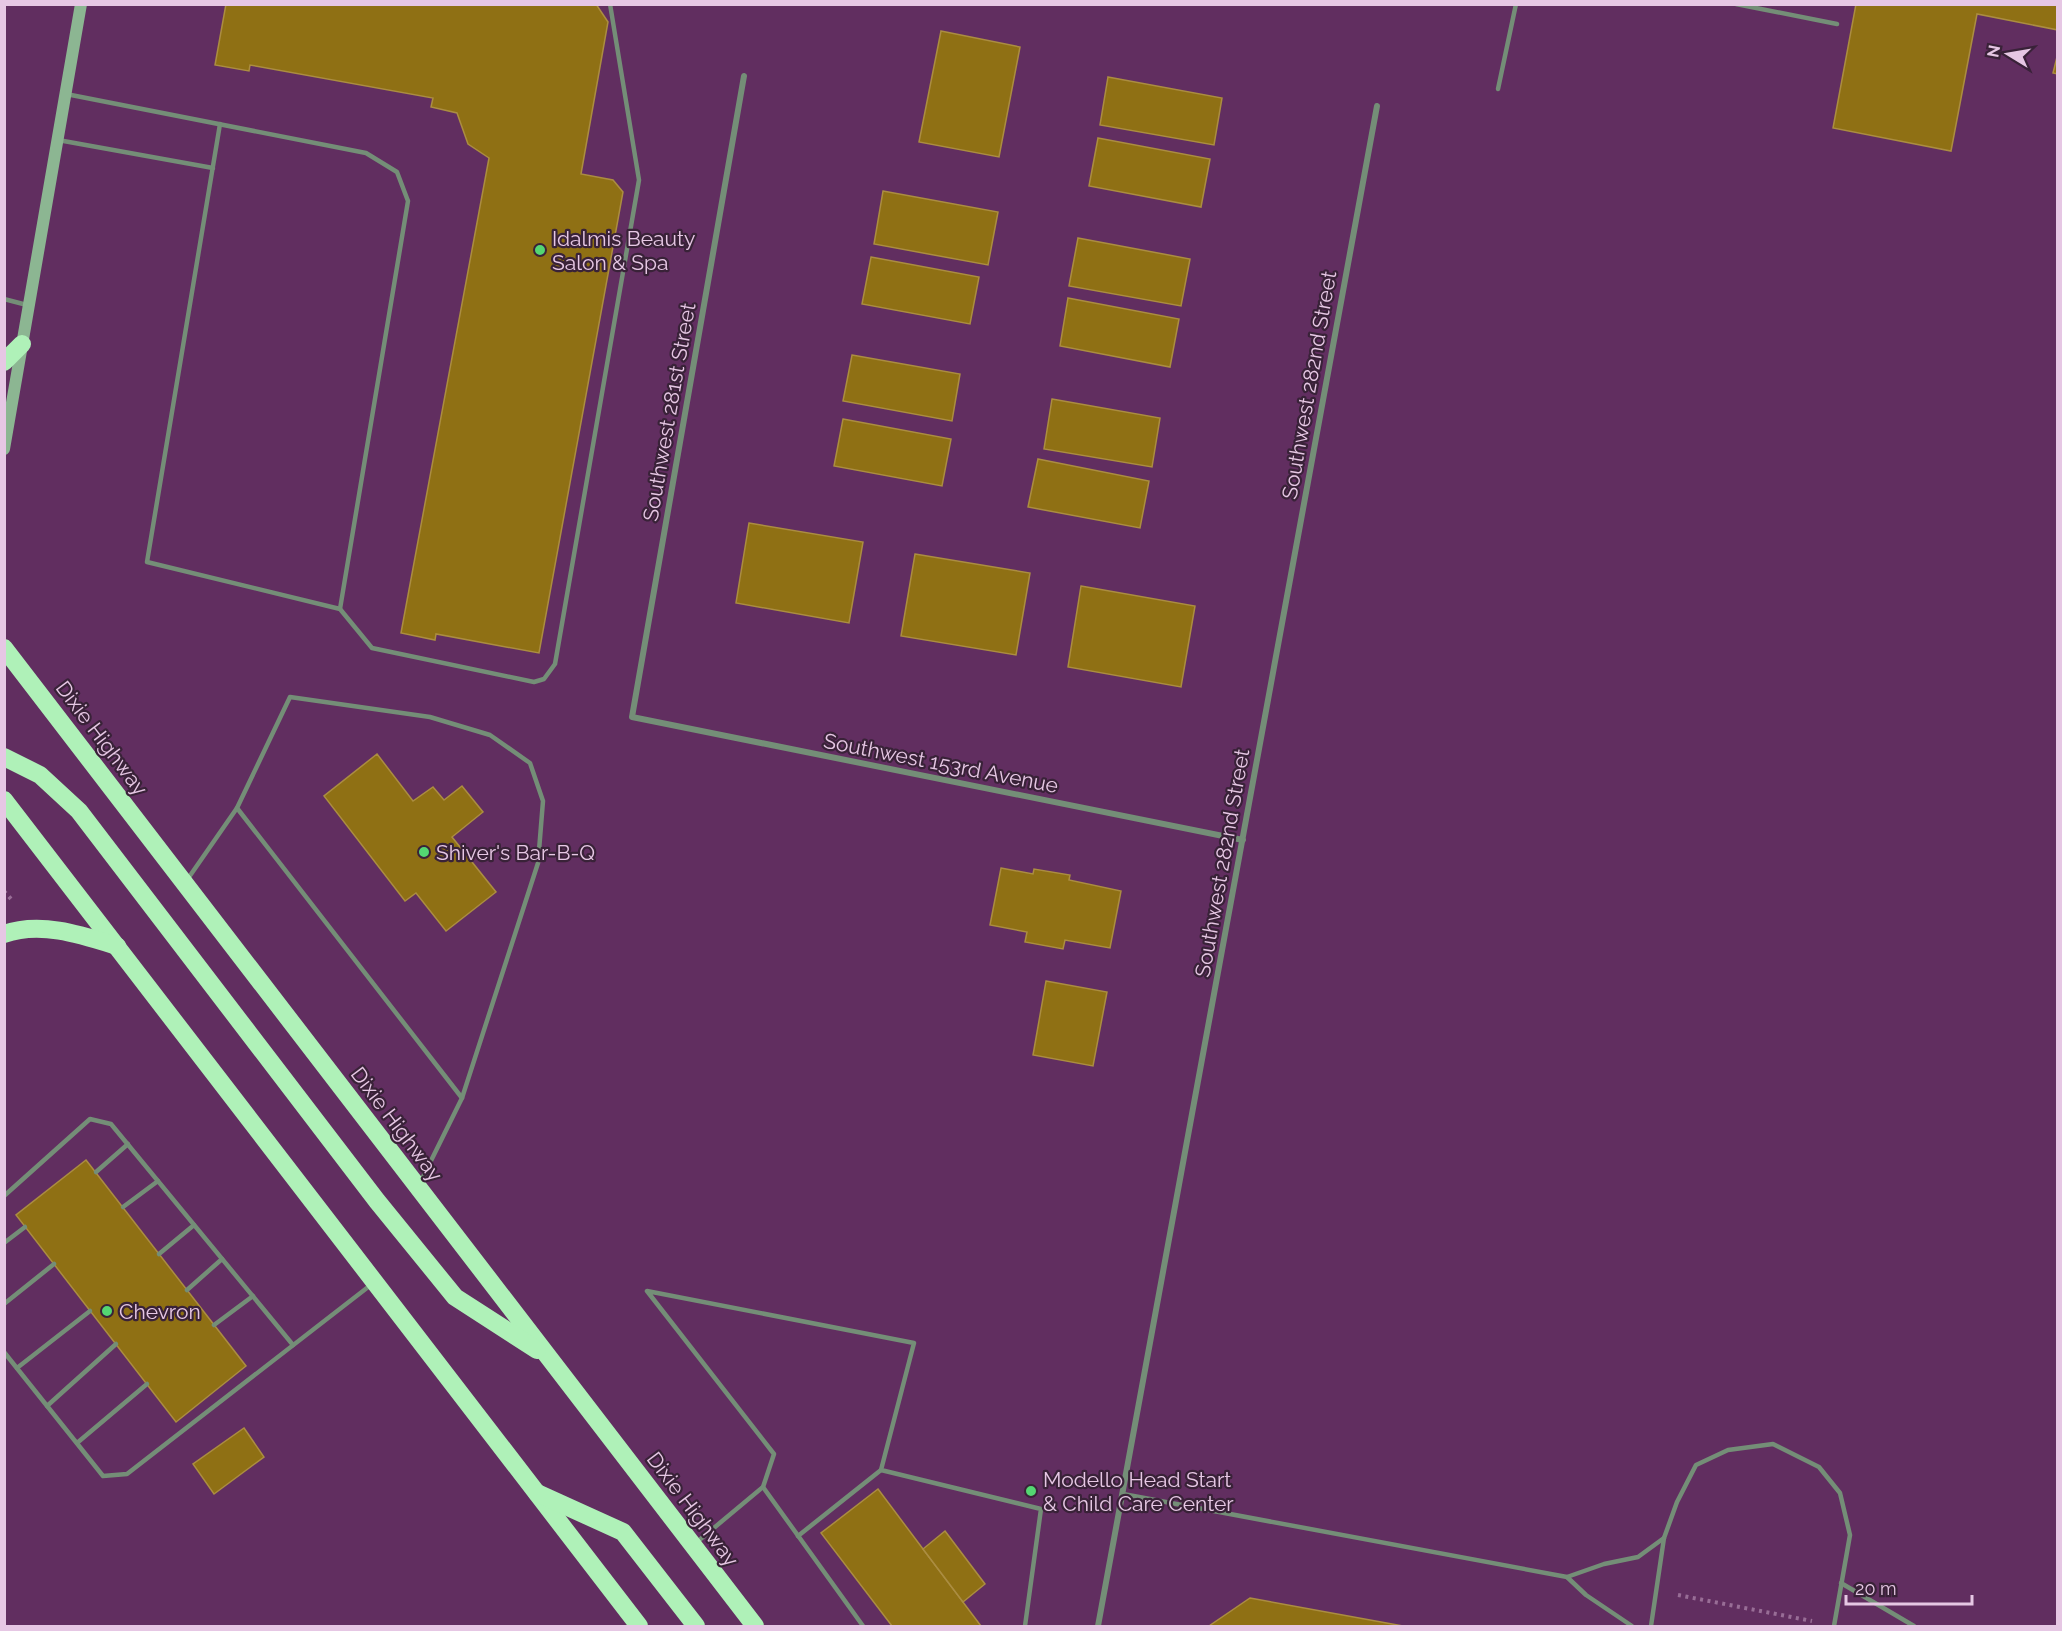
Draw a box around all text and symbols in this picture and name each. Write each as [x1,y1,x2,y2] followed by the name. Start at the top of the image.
[1978,24,2038,84] north arrow
[1983,43,2004,59] text: N
[552,226,695,275] place label: Idalmis Beauty Salon & Spa
[533,243,547,257] marker: Idalmis Beauty Salon & Spa
[1277,269,1341,501] street label: Southwest 282nd Street
[637,301,701,523] street label: Southwest 281st Street
[51,676,153,800] street label: Dixie Highway
[822,728,1060,798] street label: Southwest 153rd Avenue
[1190,747,1254,979] street label: Southwest 282nd Street
[436,840,595,865] place label: Shiver's Bar-B-Q
[417,845,431,859] marker: Shiver's Bar-B-Q
[346,1062,448,1186] street label: Dixie Highway
[119,1299,201,1324] place label: Chevron
[100,1304,114,1318] marker: Chevron
[642,1447,744,1571] street label: Dixie Highway
[1043,1467,1234,1516] place label: Modello Head Start & Child Care Center
[1024,1484,1038,1498] marker: Modello Head Start & Child Care Center
[1846,1568,1972,1606] scale bar
[1855,1578,1897,1599] text: 20 m

